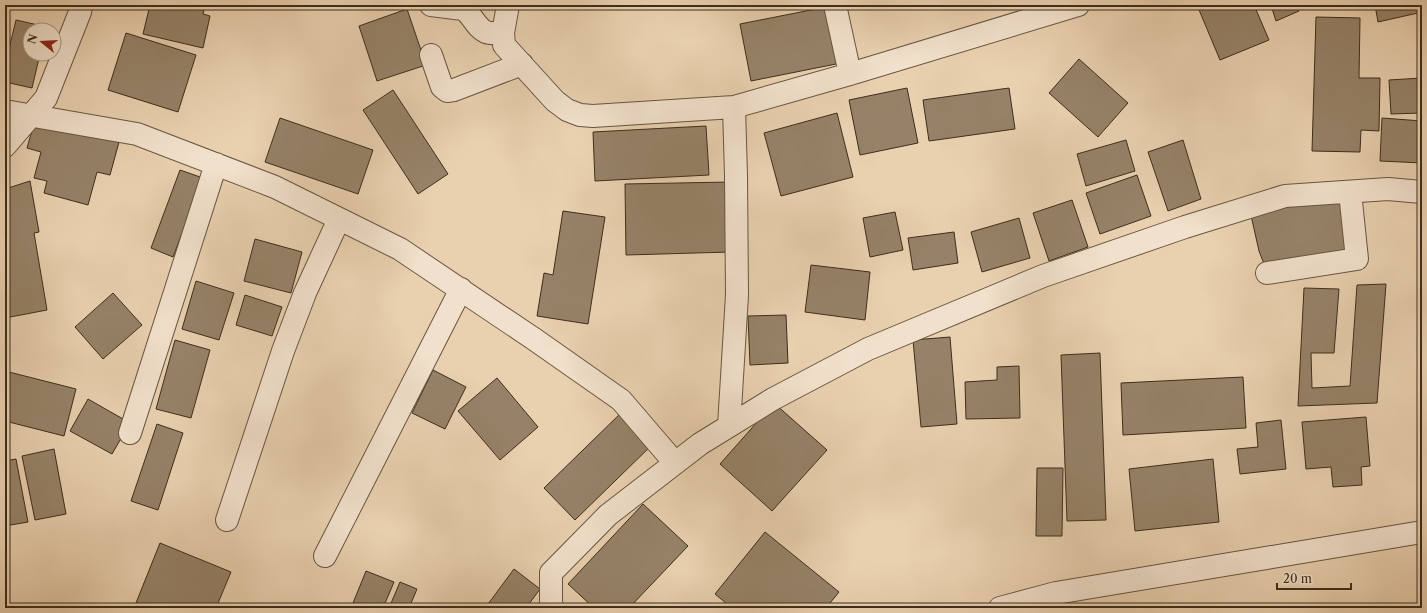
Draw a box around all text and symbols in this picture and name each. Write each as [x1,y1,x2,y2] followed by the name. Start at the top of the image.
[22,22,62,62] north arrow
[24,32,41,46] text: N
[1277,565,1351,591] scale bar
[1283,571,1312,586] text: 20 m

